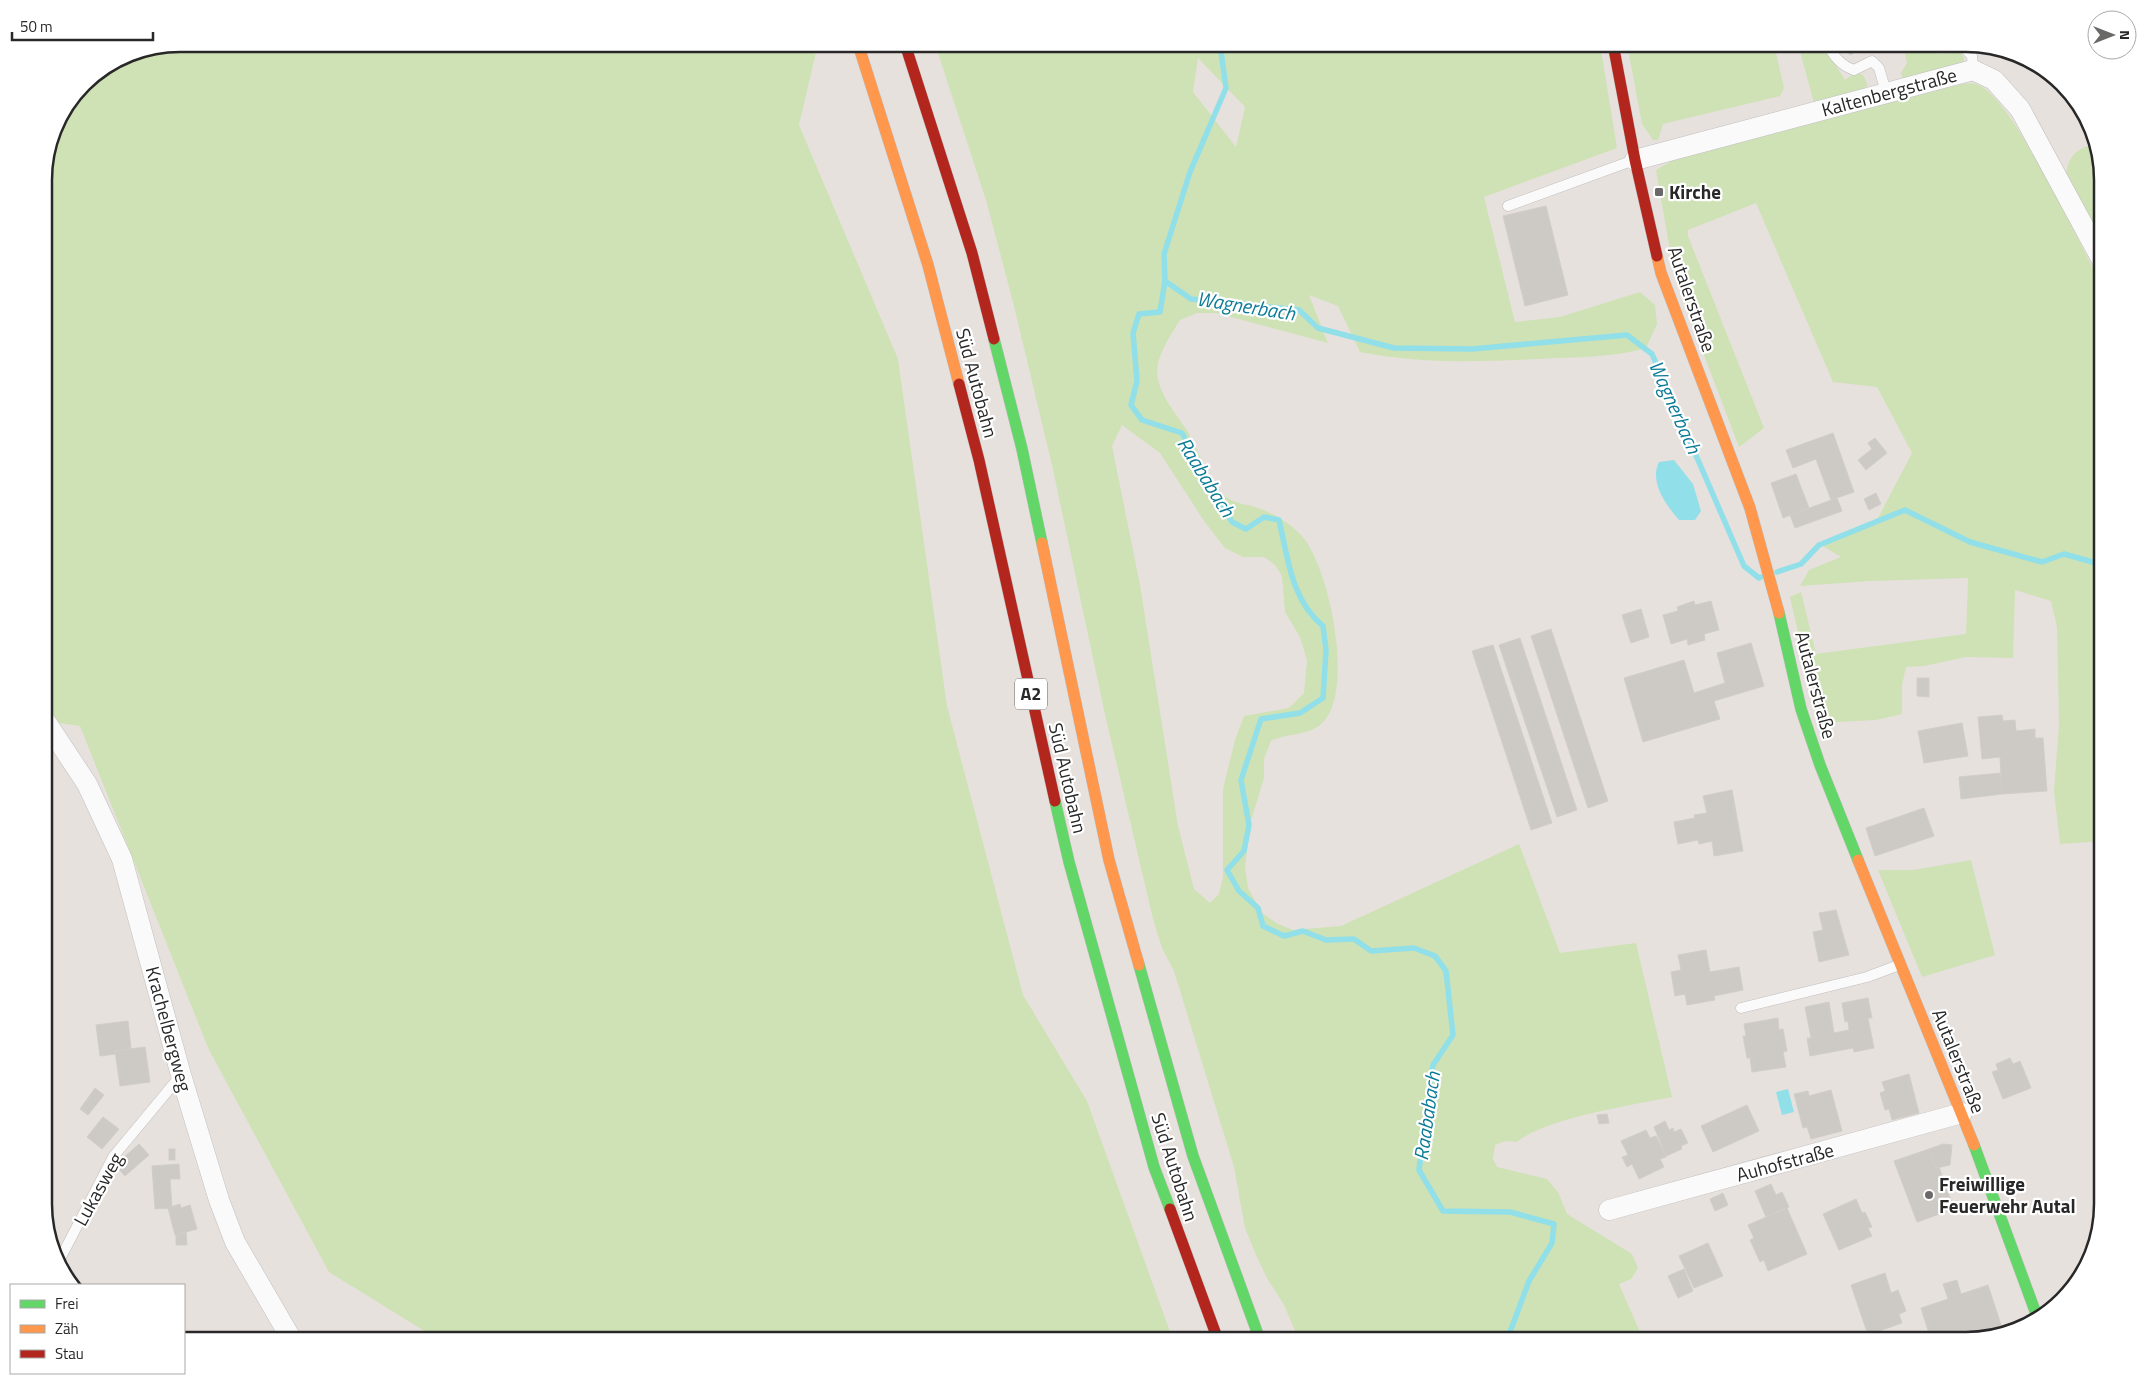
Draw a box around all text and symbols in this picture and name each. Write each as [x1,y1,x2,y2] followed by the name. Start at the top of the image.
[12,10,154,42] scale bar
[2087,10,2137,60] north arrow
[20,15,53,38] text: 50 m
[2115,30,2136,40] text: N
[1818,60,1960,124] street label: Kaltenbergstraße
[1669,177,1721,206] place label: Kirche
[1653,186,1665,198] marker: Kirche
[1661,242,1724,356] street label: Autalerstraße
[1195,282,1298,329] water label: Wagnerbach
[949,325,1006,441] street label: Süd Autobahn
[1641,355,1710,459] water label: Wagnerbach
[1170,431,1244,524] water label: Raababach
[1788,628,1845,742] street label: Autalerstraße
[1015,679,1047,710] road number: A2
[1042,720,1095,836] street label: Süd Autobahn
[139,963,200,1095] street label: Krachelbergweg
[1925,1004,1994,1117] street label: Autalerstraße
[1405,1069,1448,1162] water label: Raababach
[1144,1109,1207,1225] street label: Süd Autobahn
[1733,1135,1837,1188] street label: Auhofstraße
[65,1146,130,1231] street label: Lukasweg
[1939,1169,2076,1220] place label: Freiwillige Feuerwehr Autal
[1923,1189,1935,1201] marker: Freiwillige Feuerwehr Autal
[10,1284,185,1374] legend
[55,1292,78,1315] text: Frei
[55,1317,79,1340] text: Zäh
[55,1342,84,1365] text: Stau

